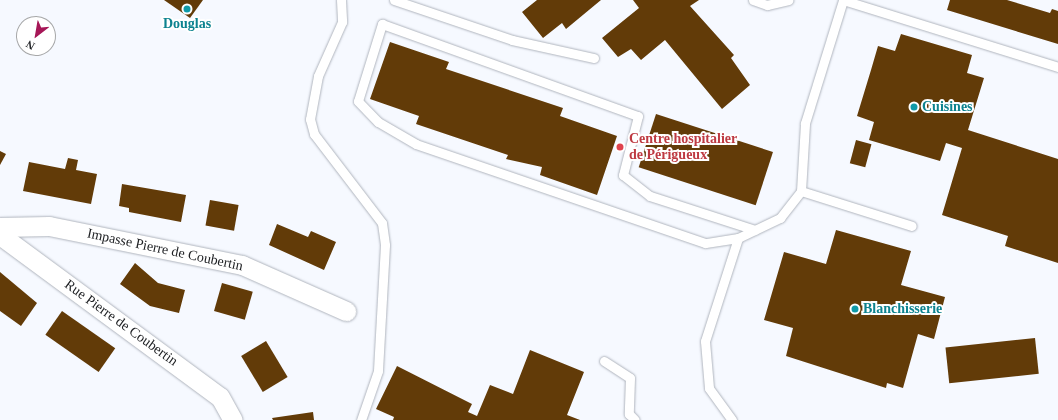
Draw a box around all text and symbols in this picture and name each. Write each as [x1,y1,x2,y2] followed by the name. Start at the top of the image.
[182,4,192,14] marker: Douglas
[16,16,56,56] north arrow
[163,16,211,32] place label: Douglas
[24,38,37,53] text: N
[922,99,973,115] place label: Cuisines
[909,102,919,112] marker: Cuisines
[629,131,737,164] place label: Centre hospitalier de Périgueux
[614,141,626,153] marker: Centre hospitalier de Périgueux
[85,225,245,275] street label: Impasse Pierre de Coubertin
[61,276,181,370] street label: Rue Pierre de Coubertin
[863,301,942,317] place label: Blanchisserie
[850,304,860,314] marker: Blanchisserie

